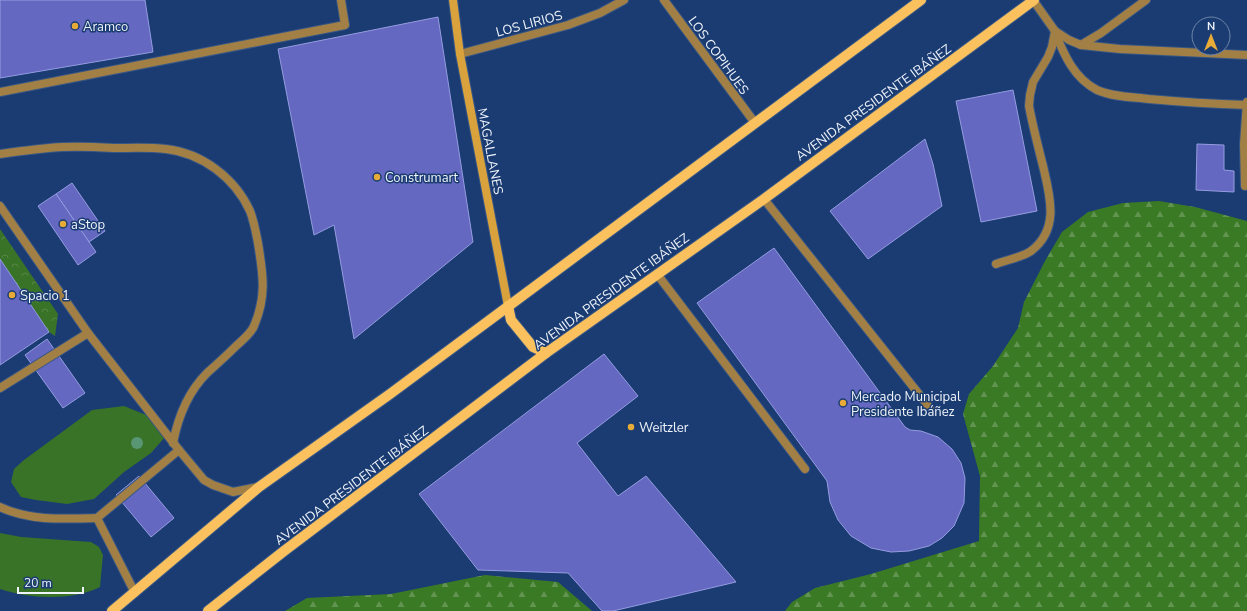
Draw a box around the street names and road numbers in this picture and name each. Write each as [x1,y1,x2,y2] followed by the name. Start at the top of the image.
[494,6,565,41] street label: LOS LIRIOS
[684,13,753,98] street label: LOS COPIHUES
[792,39,955,165] street label: AVENIDA PRESIDENTE IBÁÑEZ
[473,106,507,196] street label: MAGALLANES
[530,228,693,354] street label: AVENIDA PRESIDENTE IBÁÑEZ
[270,421,432,550] street label: AVENIDA PRESIDENTE IBÁÑEZ

